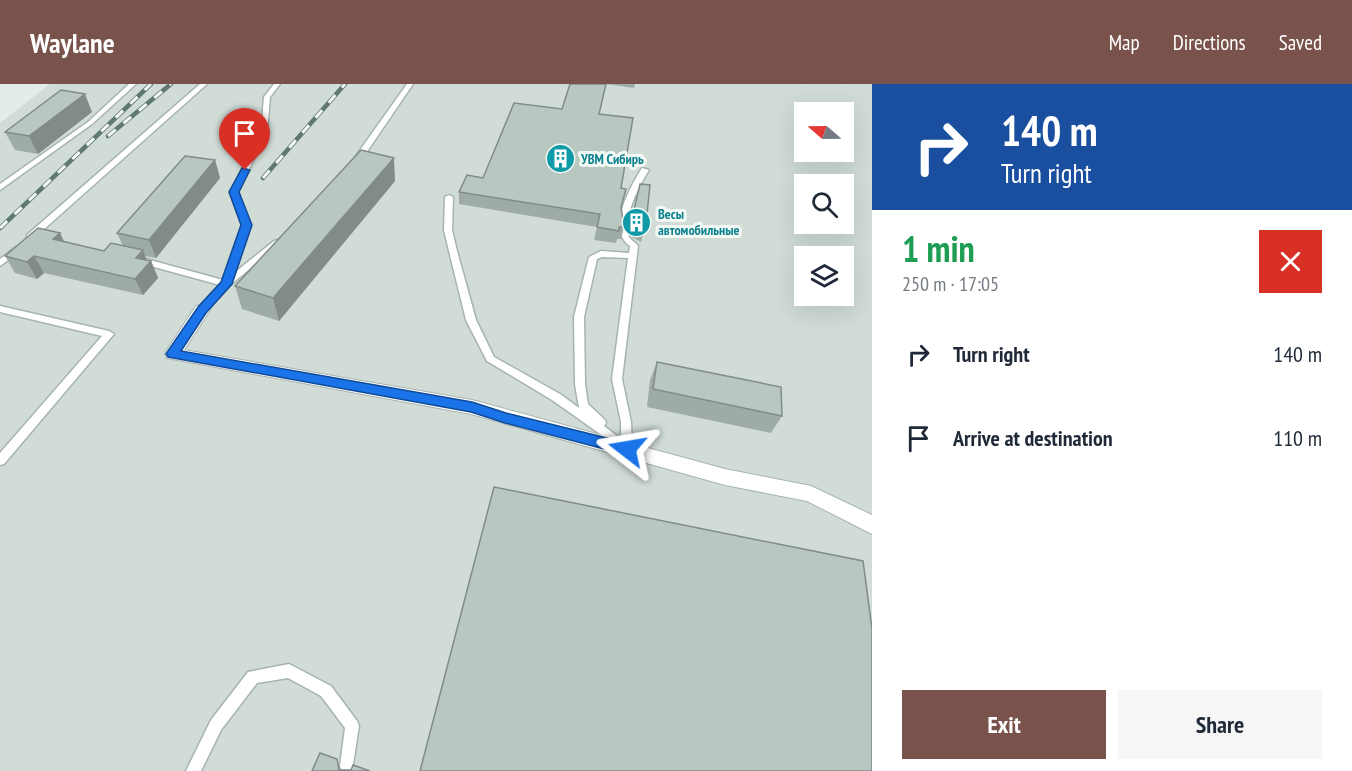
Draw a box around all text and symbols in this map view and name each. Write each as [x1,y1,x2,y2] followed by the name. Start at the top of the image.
[30,24,115,61] text: Waylane
[1109,29,1140,56] text: Map
[1173,29,1246,56] text: Directions
[1279,29,1322,56] text: Saved
[794,102,854,162] north arrow
[794,102,854,306] map controls
[1001,103,1098,158] text: 140 m
[219,108,270,170] pin
[902,108,980,186] icon: right
[228,117,261,150] icon: arrive
[544,143,576,175] building icon: УВМ Сибирь
[580,150,644,168] place label: УВМ Сибирь
[1001,156,1092,190] text: Turn right
[794,174,854,234] button: search
[658,205,739,239] place label: Весы автомобильные
[621,206,653,238] building icon: Весы автомобильные
[902,225,975,272] text: 1 min
[1259,230,1322,293] button: close
[794,246,854,306] button: layers
[902,271,999,297] text: 250 m · 17:05
[902,338,935,371] icon: right
[953,340,1030,368] text: Turn right
[1273,340,1322,368] text: 140 m
[595,417,659,481] position arrow
[902,422,935,455] icon: arrive
[953,424,1113,452] text: Arrive at destination
[1273,424,1322,452] text: 110 m
[902,690,1106,759] button: Exit
[1118,690,1322,759] button: Share

